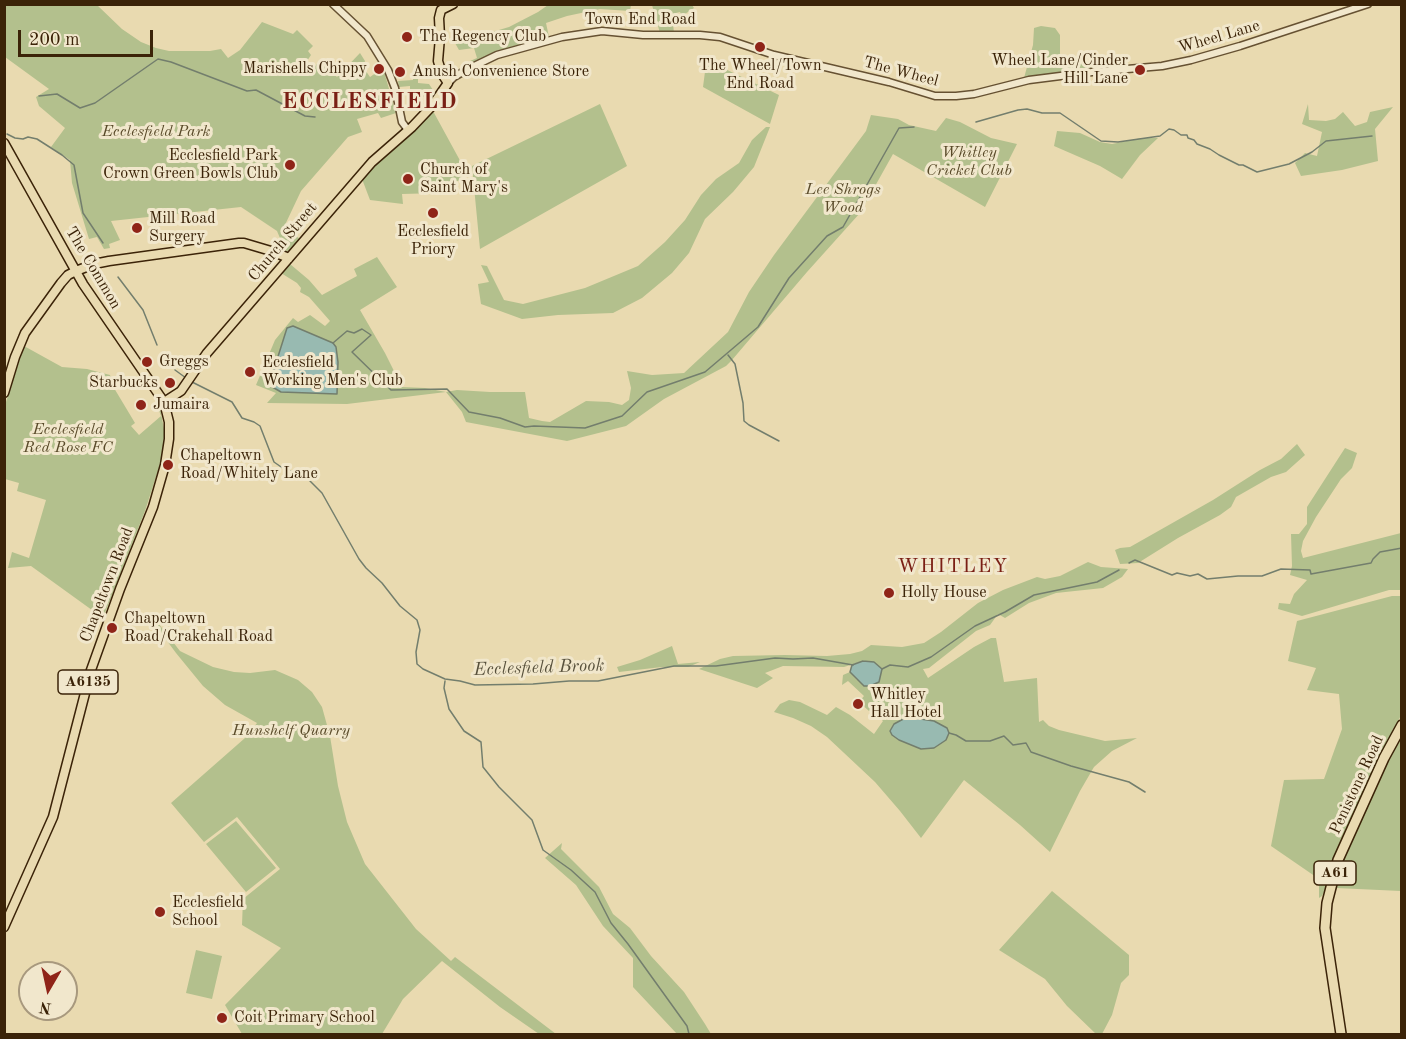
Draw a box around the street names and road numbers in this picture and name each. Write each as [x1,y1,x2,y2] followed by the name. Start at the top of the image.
[584,10,696,30] street label: Town End Road
[1176,16,1262,58] street label: Wheel Lane
[861,53,941,91] street label: The Wheel
[244,199,322,285] street label: Church Street
[61,223,125,313] street label: The Common
[76,525,138,645] street label: Chapeltown Road
[58,670,118,694] road number: A6135
[1326,732,1388,838] street label: Penistone Road
[1314,861,1356,885] road number: A61

